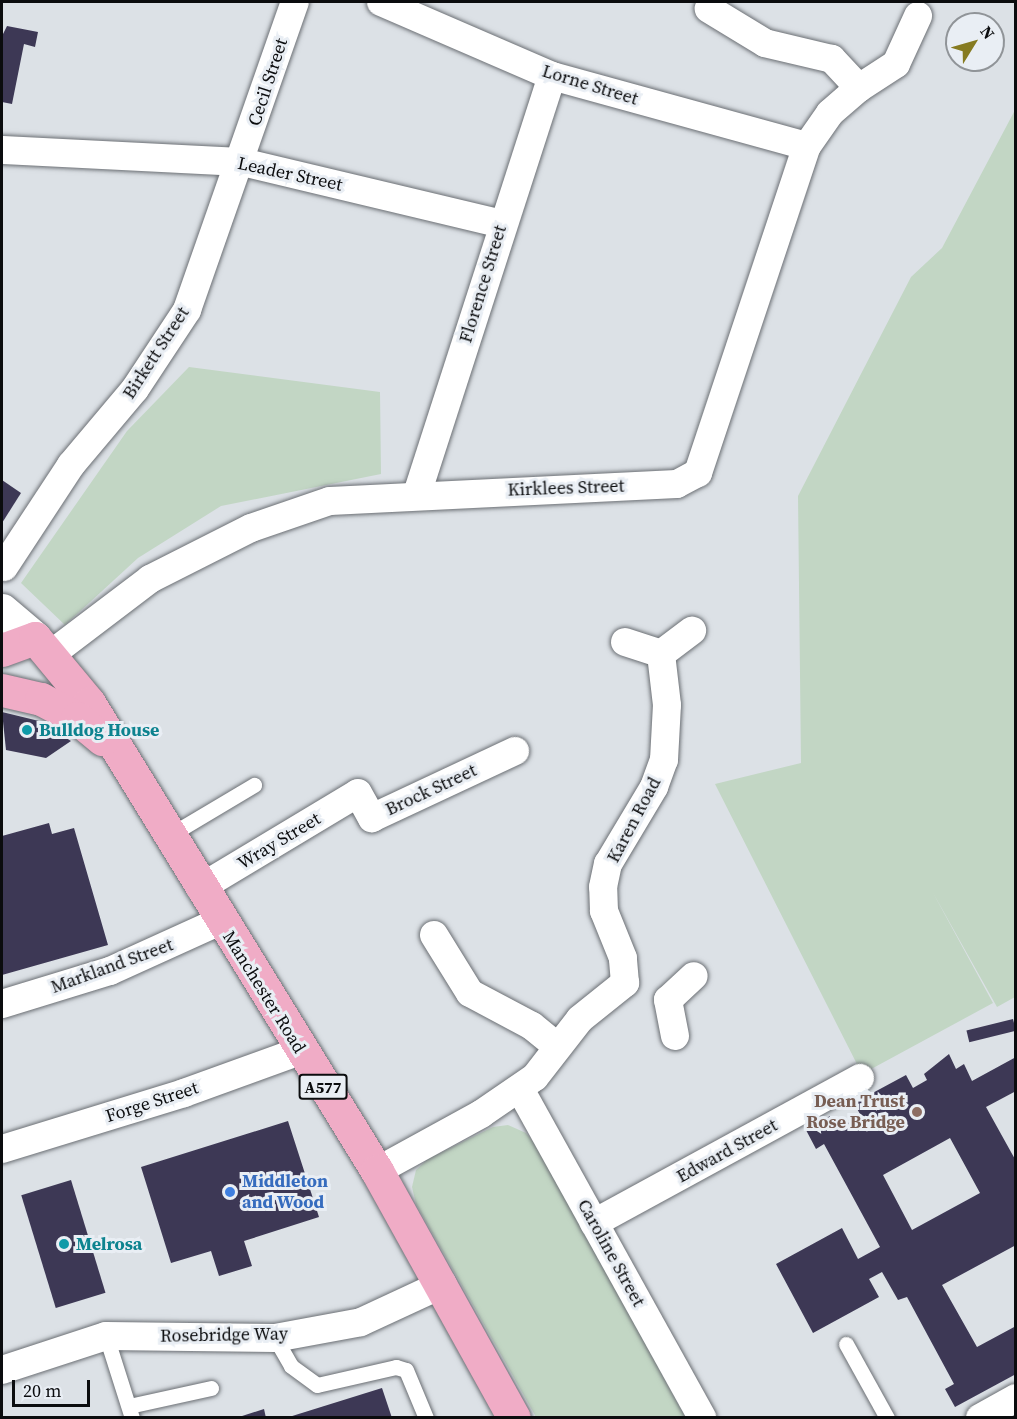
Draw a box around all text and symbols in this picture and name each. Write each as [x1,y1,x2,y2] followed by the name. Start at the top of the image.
[945,12,1005,72] north arrow
[975,21,1000,44] text: N
[244,35,292,129] street label: Cecil Street
[539,60,641,110] street label: Lorne Street
[236,152,344,196] street label: Leader Street
[455,223,511,345] street label: Florence Street
[118,303,194,403] street label: Birkett Street
[507,475,625,501] street label: Kirklees Street
[39,719,159,741] place label: Bulldog House
[20,723,34,737] marker: Bulldog House
[382,760,480,820] street label: Brock Street
[603,774,665,866] street label: Karen Road
[234,808,324,874] street label: Wray Street
[218,927,310,1057] street label: Manchester Road
[48,934,176,998] street label: Markland Street
[298,1074,348,1100] road number: A577
[103,1077,201,1127] street label: Forge Street
[806,1091,905,1134] place label: Dean Trust Rose Bridge
[910,1105,924,1119] marker: Dean Trust Rose Bridge
[673,1114,781,1188] street label: Edward Street
[242,1171,328,1214] place label: Middleton and Wood
[223,1185,237,1199] marker: Middleton and Wood
[573,1196,649,1310] street label: Caroline Street
[76,1233,142,1255] place label: Melrosa
[57,1237,71,1251] marker: Melrosa
[160,1323,288,1347] street label: Rosebridge Way
[15,1368,93,1406] scale bar
[23,1378,61,1403] text: 20 m

